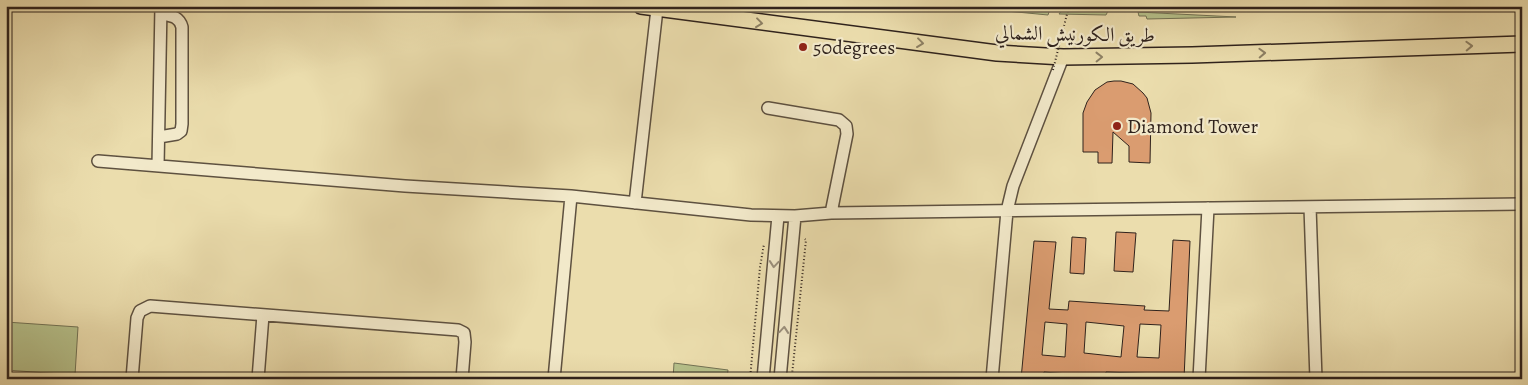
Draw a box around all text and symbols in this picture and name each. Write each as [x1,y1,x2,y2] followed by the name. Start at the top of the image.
[754,17,763,27] one-way arrow
[995,19,1155,51] street label: طريق الكورنيش الشمالي
[813,34,895,61] place label: 50degrees
[916,37,924,48] one-way arrow
[1465,40,1473,51] one-way arrow
[797,41,809,53] marker: 50degrees
[1258,48,1266,58] one-way arrow
[1096,52,1103,62] one-way arrow
[1127,113,1258,140] place label: Diamond Tower
[1111,120,1123,132] marker: Diamond Tower
[769,261,780,269] one-way arrow
[779,326,790,334] one-way arrow

